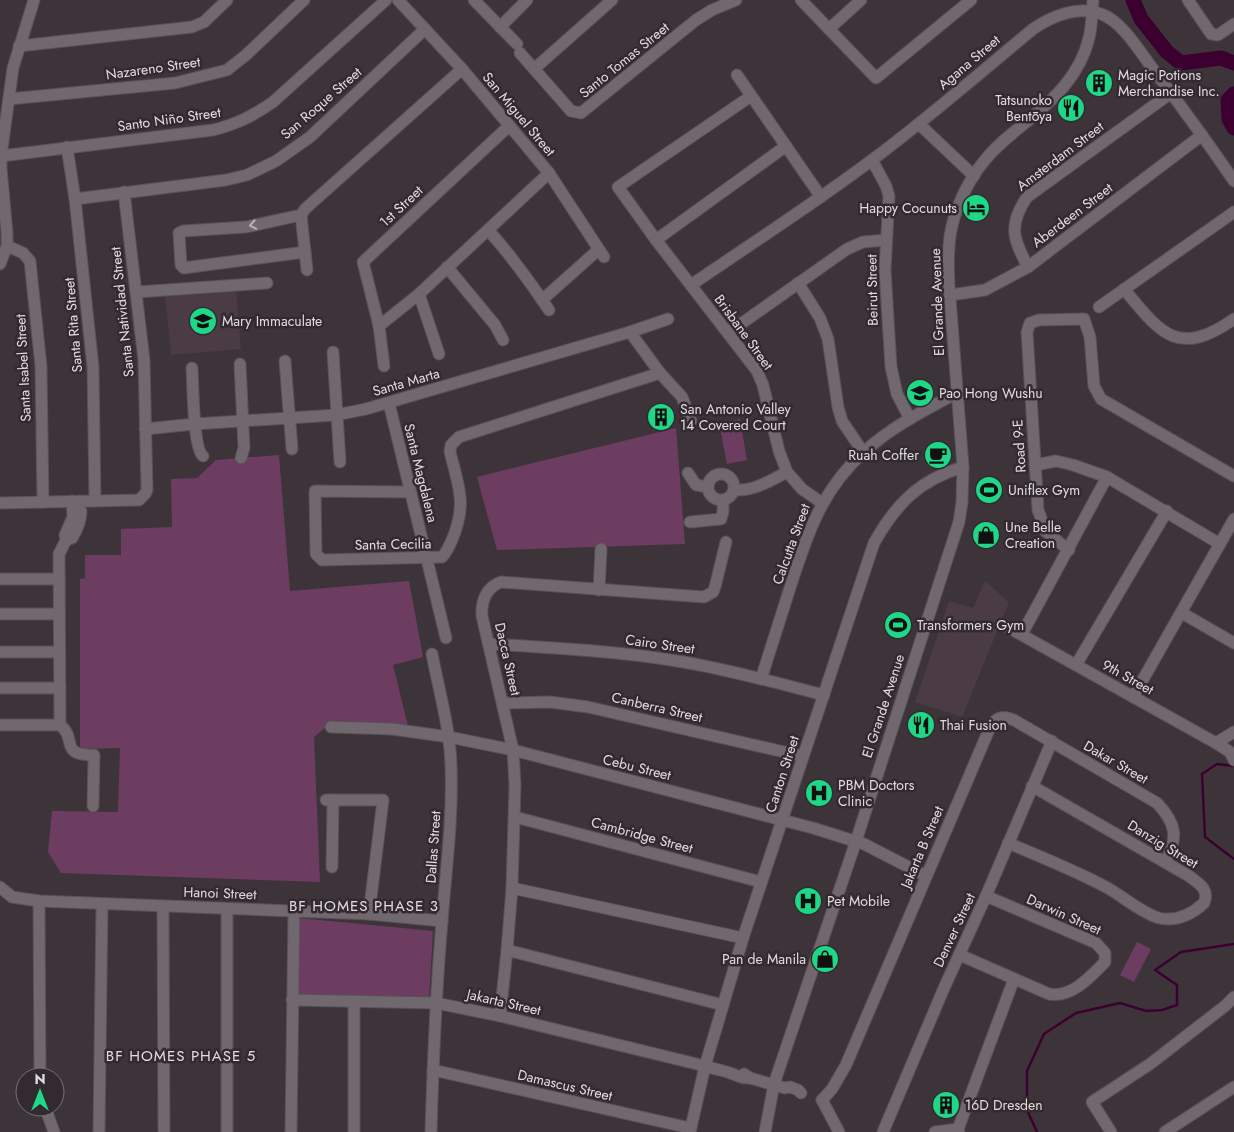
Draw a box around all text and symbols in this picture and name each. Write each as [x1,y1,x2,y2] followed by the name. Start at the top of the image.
[575,17,674,103] street label: Santo Tomas Street
[934,30,1005,94] street label: Agana Street
[104,51,202,85] street label: Nazareno Street
[276,62,366,144] street label: San Roque Street
[1118,65,1220,101] place label: Magic Potions Merchandise Inc.
[478,68,561,161] street label: San Miguel Street
[1084,68,1114,98] building icon: Magic Potions Merchandise Inc.
[995,90,1052,126] place label: Tatsunoko Bentōya
[1056,93,1086,123] restaurant icon: Tatsunoko Bentōya
[116,102,223,136] street label: Santo Niño Street
[1012,116,1108,195] street label: Amsterdam Street
[1027,178,1117,252] street label: Aberdeen Street
[375,180,428,231] street label: 1st Street
[961,193,991,223] hotel icon: Happy Cocunuts
[859,198,957,218] place label: Happy Cocunuts
[248,219,257,230] one-way arrow
[105,245,139,378] street label: Santa Natividad Street
[925,248,949,356] street label: El Grande Avenue
[861,253,883,326] street label: Beirut Street
[59,276,87,373] street label: Santa Rita Street
[710,290,779,374] street label: Brisbane Street
[188,306,218,336] school or university icon: Mary Immaculate
[222,311,322,331] place label: Mary Immaculate
[10,313,36,422] street label: Santa Isabel Street
[370,363,442,401] street label: Santa Marta
[905,378,935,408] school or university icon: Pao Hong Wushu
[939,383,1043,403] place label: Pao Hong Wushu
[680,399,791,435] place label: San Antonio Valley 14 Covered Court
[646,402,676,432] building icon: San Antonio Valley 14 Covered Court
[1007,419,1031,473] street label: Road 9-E
[399,421,443,525] street label: Santa Magdalena
[923,440,953,470] cafe icon: Ruah Coffer
[848,445,919,465] place label: Ruah Coffer
[974,475,1004,505] sports icon: Uniflex Gym
[1008,480,1080,500] place label: Uniflex Gym
[767,500,815,587] street label: Calcutta Street
[1005,517,1061,553] place label: Une Belle Creation
[971,520,1001,550] shop icon: Une Belle Creation
[354,533,432,555] street label: Santa Cecilia
[883,610,913,640] sports icon: Transformers Gym
[917,615,1024,635] place label: Transformers Gym
[490,621,526,698] street label: Dacca Street
[624,629,697,659] street label: Cairo Street
[857,652,909,760] street label: El Grande Avenue
[1098,655,1158,700] street label: 9th Street
[610,687,705,727] street label: Canberra Street
[906,710,936,740] restaurant icon: Thai Fusion
[940,715,1007,735] place label: Thai Fusion
[760,732,804,815] street label: Canton Street
[1080,735,1153,789] street label: Dakar Street
[601,749,674,785] street label: Cebu Street
[838,775,915,811] place label: PBM Doctors Clinic
[804,778,834,808] hospital icon: PBM Doctors Clinic
[895,802,949,893] street label: Jakarta B Street
[420,809,446,884] street label: Dallas Street
[589,812,696,858] street label: Cambridge Street
[1124,815,1203,873] street label: Danzig Street
[183,882,257,904] street label: Hanoi Street
[793,886,823,916] hospital icon: Pet Mobile
[928,889,980,970] street label: Denver Street
[1024,889,1105,940] street label: Darwin Street
[827,891,890,911] place label: Pet Mobile
[289,895,439,917] district label: BF HOMES PHASE 3
[810,944,840,974] shop icon: Pan de Manila
[722,949,806,969] place label: Pan de Manila
[463,983,544,1020] street label: Jakarta Street
[106,1045,256,1067] district label: BF HOMES PHASE 5
[516,1064,615,1106] street label: Damascus Street
[15,1067,65,1117] north arrow
[34,1069,46,1089] text: N
[931,1090,961,1120] building icon: 16D Dresden
[965,1095,1043,1115] place label: 16D Dresden

